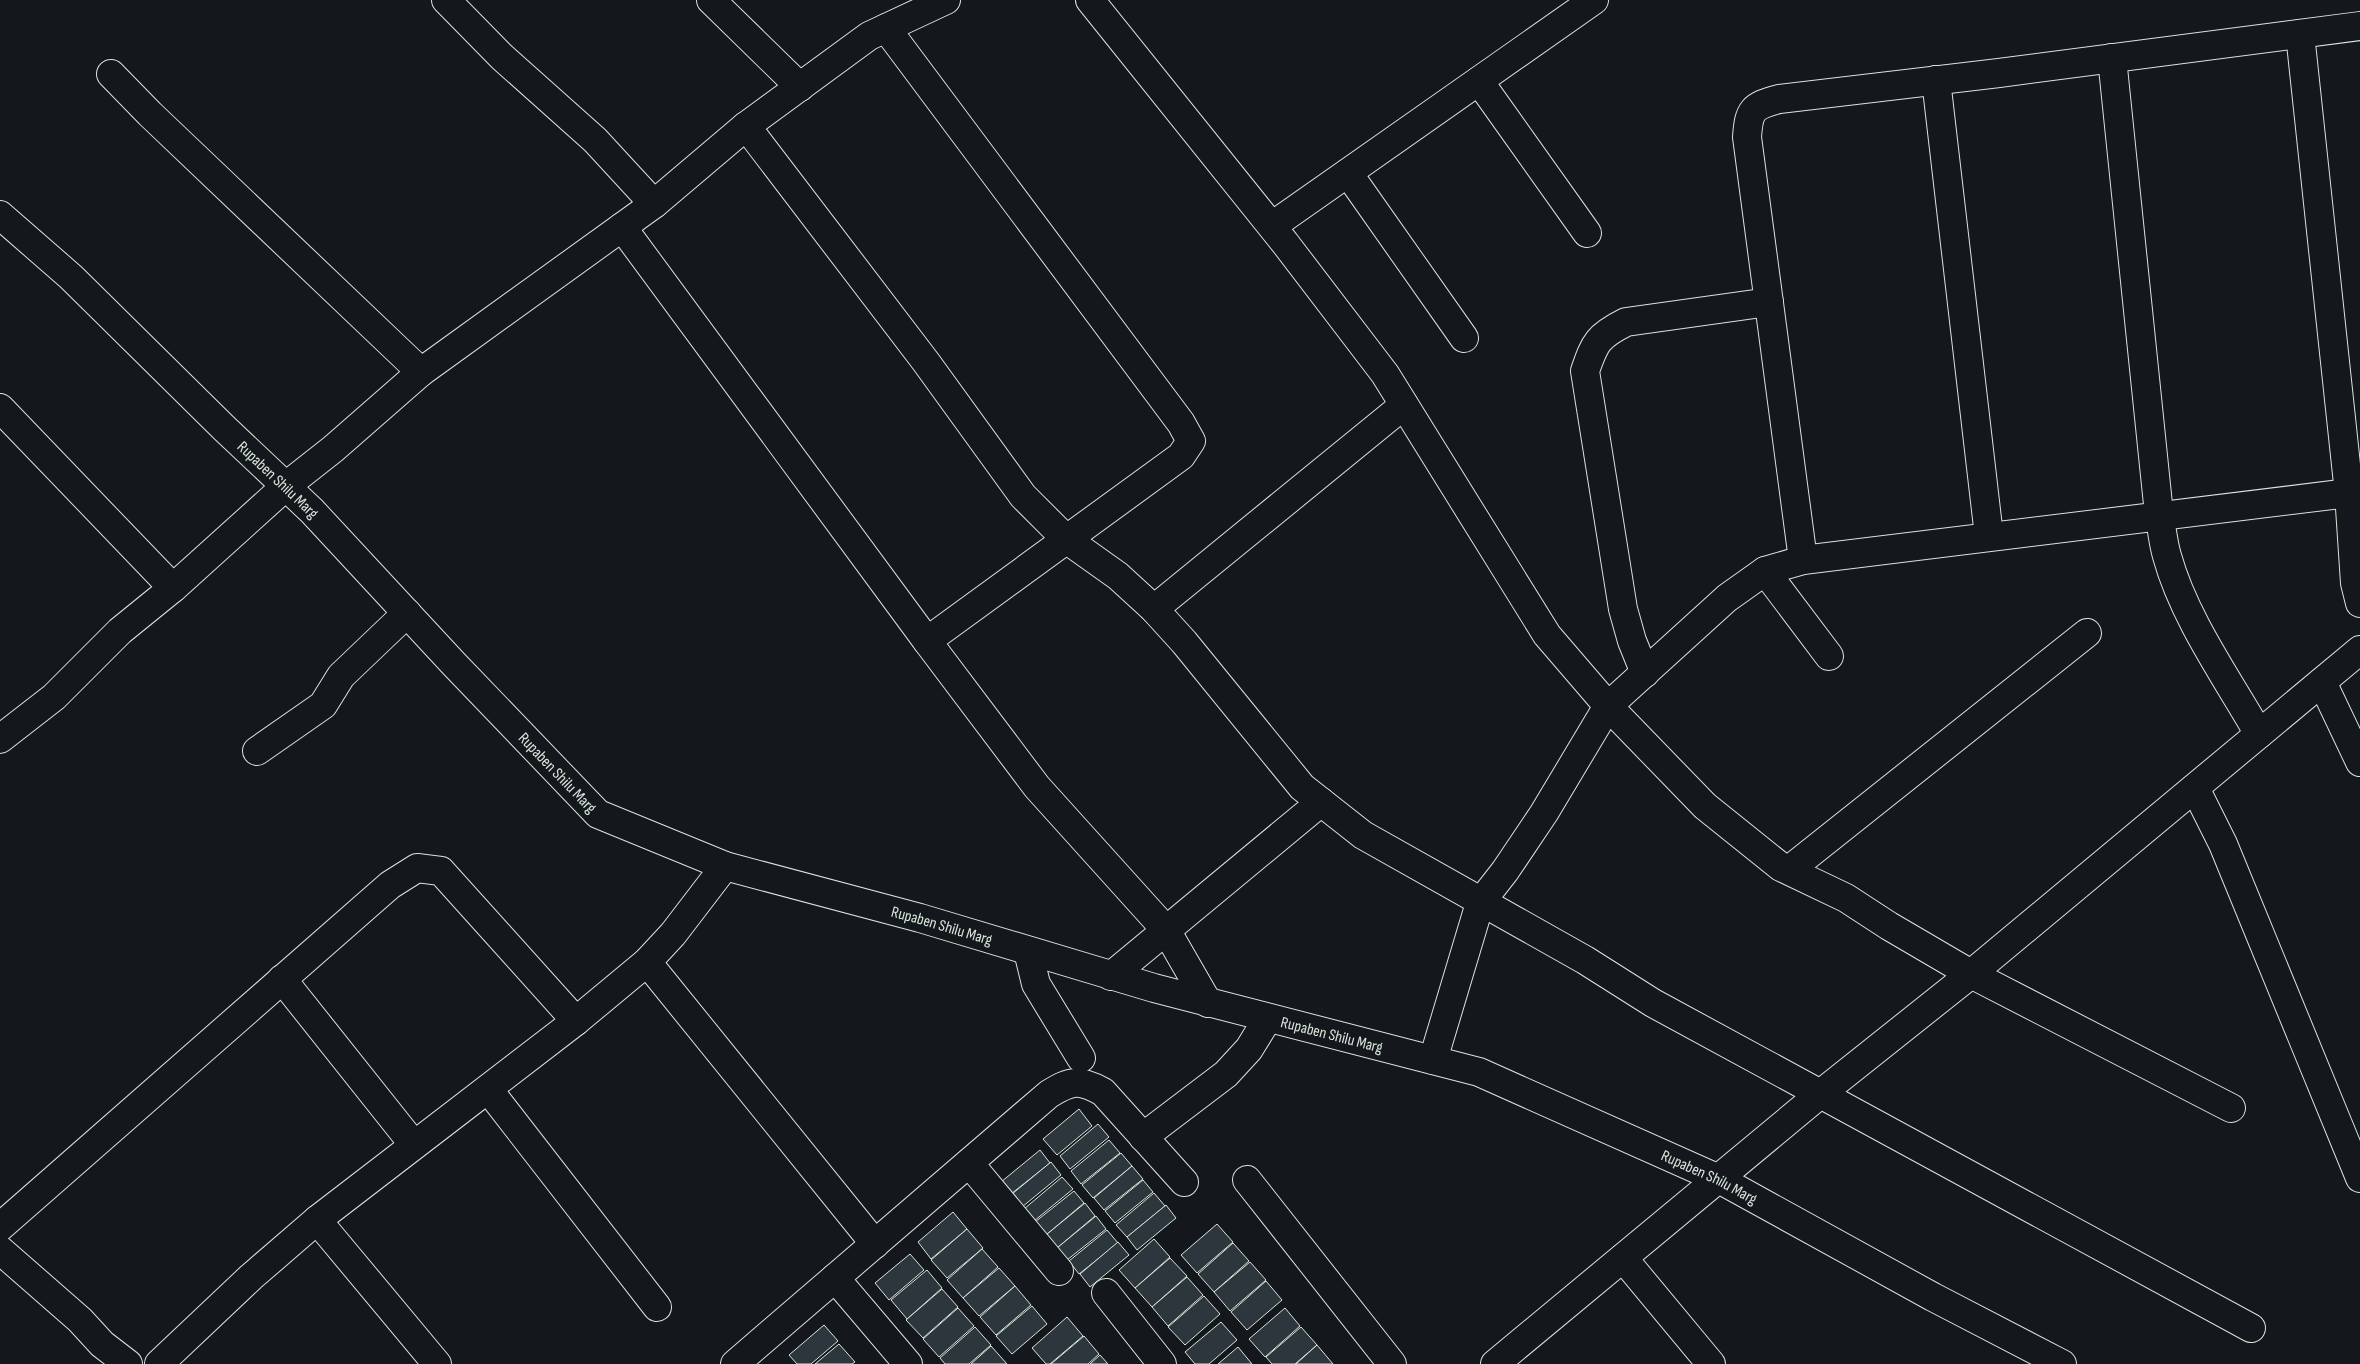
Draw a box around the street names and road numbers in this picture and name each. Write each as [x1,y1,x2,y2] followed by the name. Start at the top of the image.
[233,438,322,523] street label: Rupaben Shilu Marg
[514,729,600,818] street label: Rupaben Shilu Marg
[889,903,994,950] street label: Rupaben Shilu Marg
[1279,1013,1385,1058] street label: Rupaben Shilu Marg
[1658,1146,1760,1209] street label: Rupaben Shilu Marg

